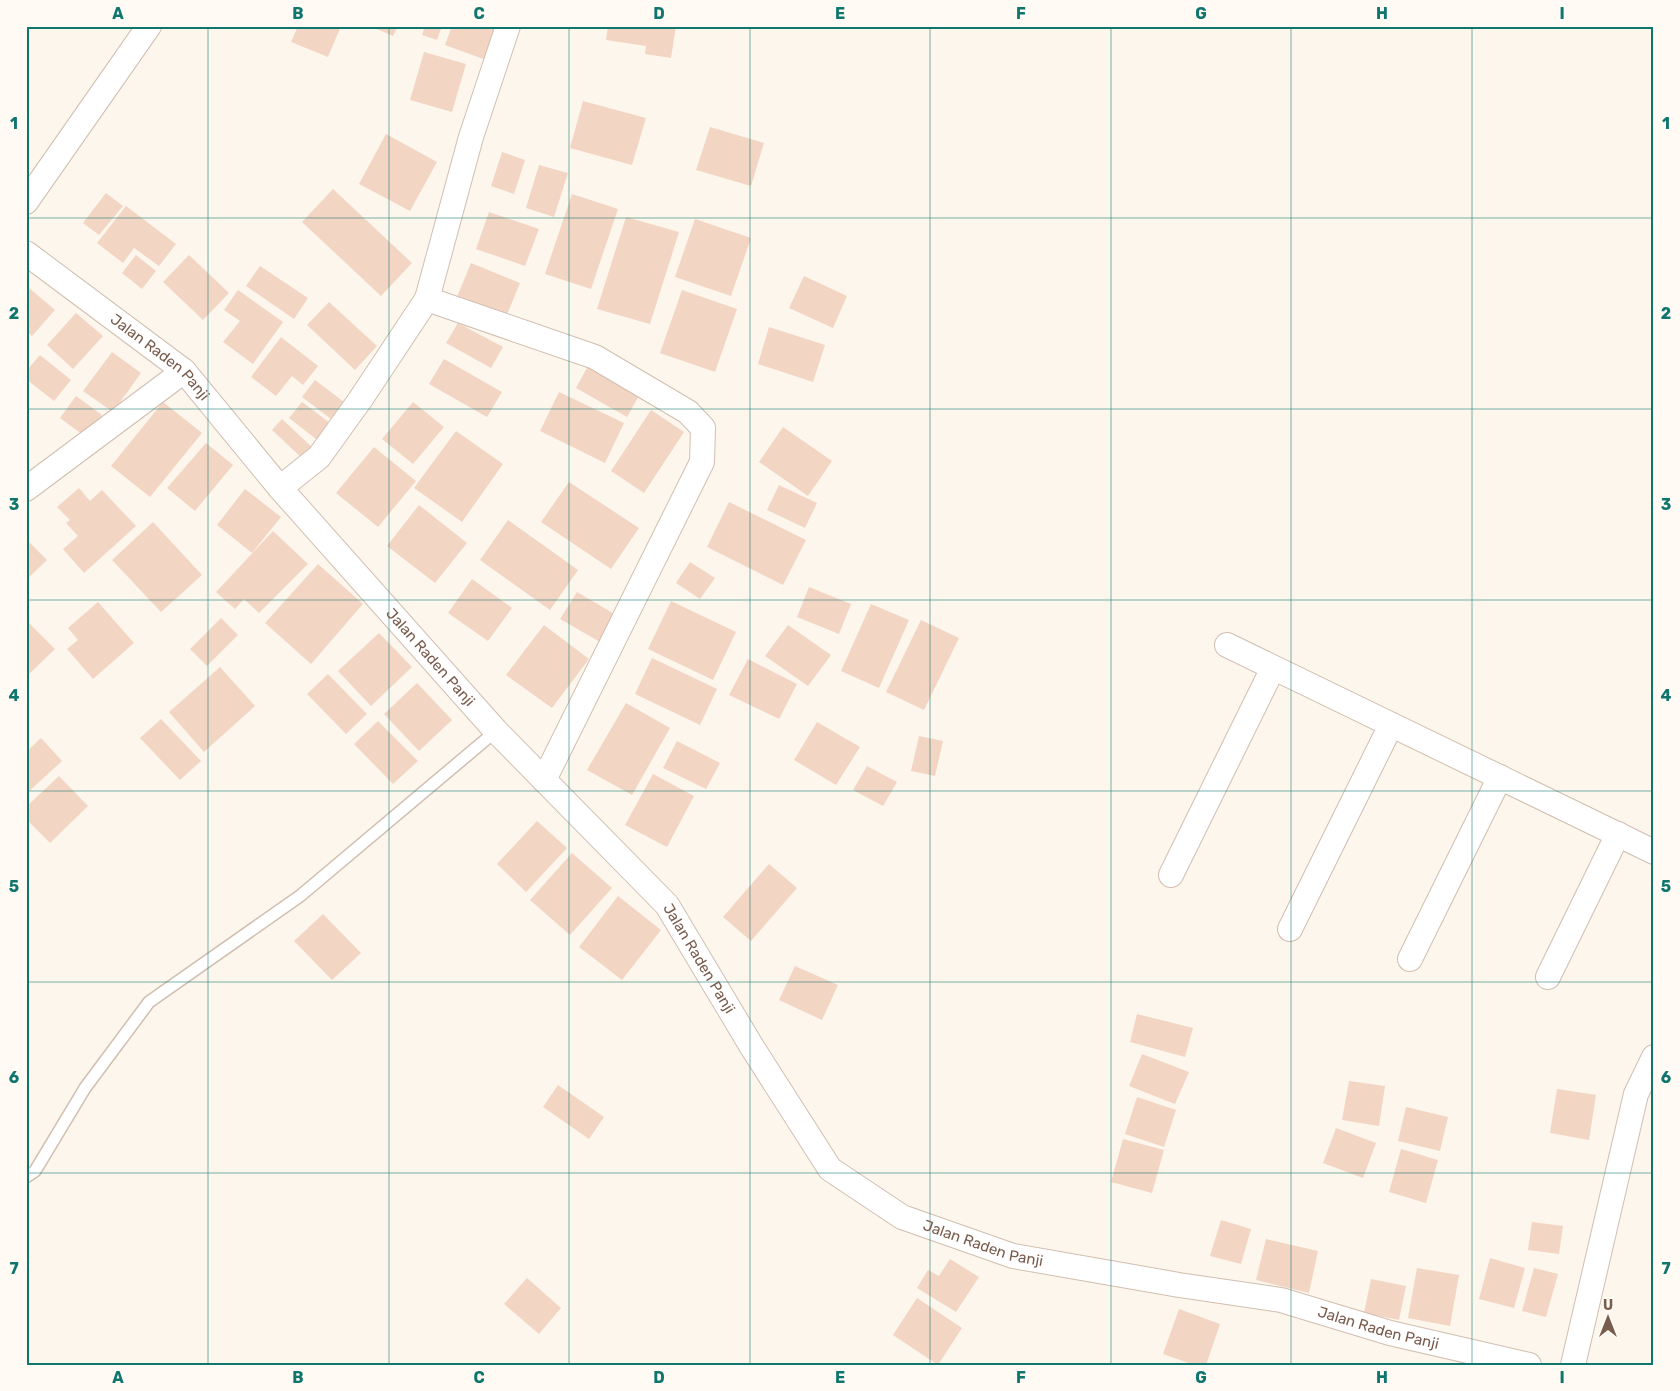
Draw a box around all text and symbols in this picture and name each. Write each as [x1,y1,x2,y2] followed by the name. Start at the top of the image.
[112,4,124,23] text: A
[292,4,304,23] text: B
[473,4,485,23] text: C
[653,4,665,23] text: D
[835,4,845,23] text: E
[1016,4,1026,23] text: F
[1195,4,1207,23] text: G
[1376,4,1388,23] text: H
[1559,4,1565,23] text: I
[10,114,18,133] text: 1
[1662,114,1670,133] text: 1
[9,304,19,323] text: 2
[1661,304,1671,323] text: 2
[107,310,213,404] street label: Jalan Raden Panji
[9,495,19,514] text: 3
[1661,495,1671,514] text: 3
[382,605,479,710] street label: Jalan Raden Panji
[9,686,20,705] text: 4
[1661,686,1672,705] text: 4
[9,877,19,896] text: 5
[1661,877,1671,896] text: 5
[659,900,739,1017] street label: Jalan Raden Panji
[9,1068,19,1087] text: 6
[1661,1068,1671,1087] text: 6
[921,1216,1044,1270] street label: Jalan Raden Panji
[9,1259,19,1278] text: 7
[1661,1259,1671,1278] text: 7
[1582,1294,1632,1344] north arrow
[1603,1297,1613,1314] text: U
[1316,1303,1441,1353] street label: Jalan Raden Panji
[112,1368,124,1387] text: A
[292,1368,304,1387] text: B
[473,1368,485,1387] text: C
[653,1368,665,1387] text: D
[835,1368,845,1387] text: E
[1016,1368,1026,1387] text: F
[1195,1368,1207,1387] text: G
[1376,1368,1388,1387] text: H
[1559,1368,1565,1387] text: I

